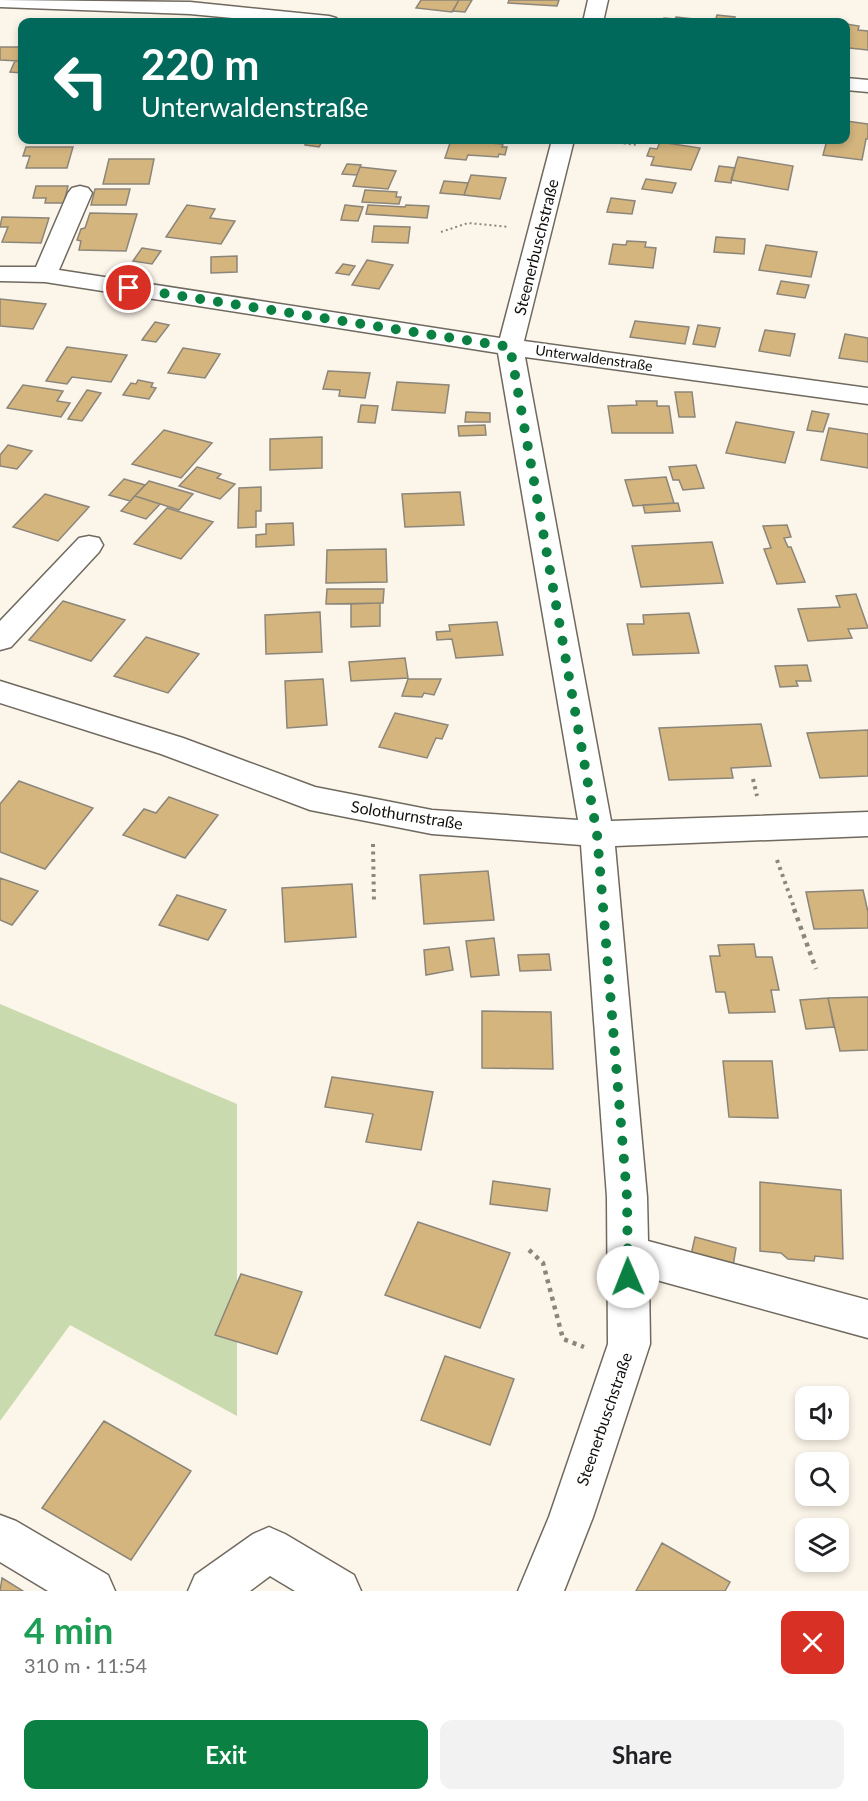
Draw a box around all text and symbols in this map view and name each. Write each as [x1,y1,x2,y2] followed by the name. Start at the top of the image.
[141,39,259,89] text: 220 m
[42,42,120,120] icon: left
[141,90,369,123] text: Unterwaldenstraße
[509,177,562,317] street label: Steenerbuschstraße
[103,262,154,313] pin
[112,271,145,304] icon: arrive
[534,341,654,374] street label: Unterwaldenstraße
[350,796,464,833] street label: Solothurnstraße
[596,1245,660,1309] position arrow
[572,1350,635,1488] street label: Steenerbuschstraße
[795,1386,849,1572] map controls
[795,1386,849,1440] button: sound
[795,1452,849,1506] button: search
[795,1518,849,1572] button: layers
[24,1608,113,1652] text: 4 min
[781,1611,844,1674] button: close
[24,1653,147,1677] text: 310 m · 11:54
[24,1720,428,1789] button: Exit
[440,1720,844,1789] button: Share

